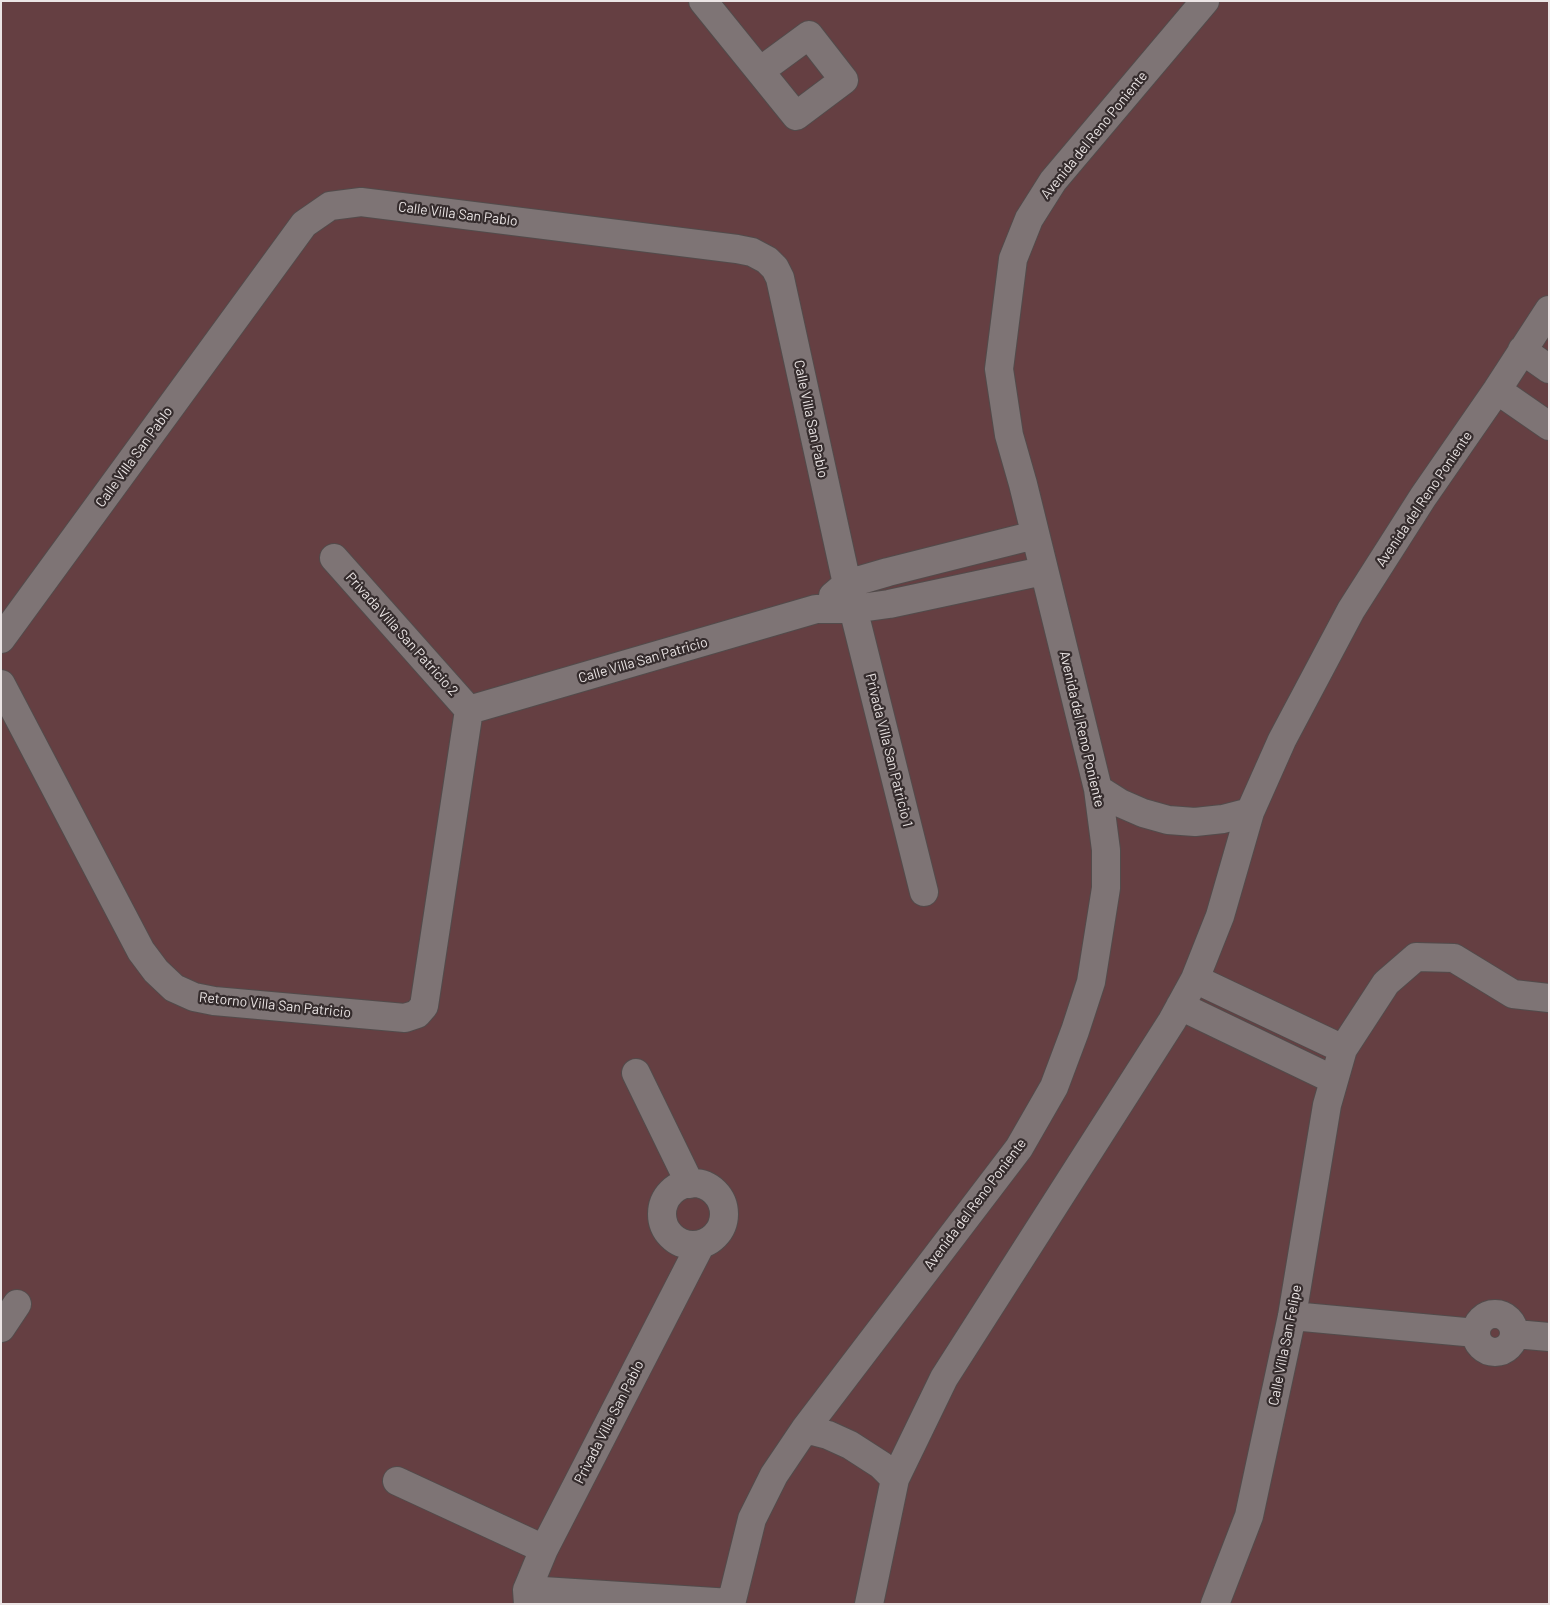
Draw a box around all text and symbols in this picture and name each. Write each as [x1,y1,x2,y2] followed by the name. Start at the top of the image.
[1037,68,1151,202] street label: Avenida del Reno Poniente
[397,198,519,230] street label: Calle Villa San Pablo
[790,359,832,479] street label: Calle Villa San Pablo
[92,404,176,510] street label: Calle Villa San Pablo
[1372,428,1476,570] street label: Avenida del Reno Poniente
[342,569,462,699] street label: Privada Villa San Patricio 2
[576,633,710,687] street label: Calle Villa San Patricio
[1056,649,1108,809] street label: Avenida del Reno Poniente
[862,672,916,828] street label: Privada Villa San Patricio 1
[198,989,352,1021] street label: Retorno Villa San Patricio
[920,1135,1030,1273] street label: Avenida del Reno Poniente
[1265,1283,1305,1407] street label: Calle Villa San Felipe
[571,1358,647,1486] street label: Privada Villa San Pablo

